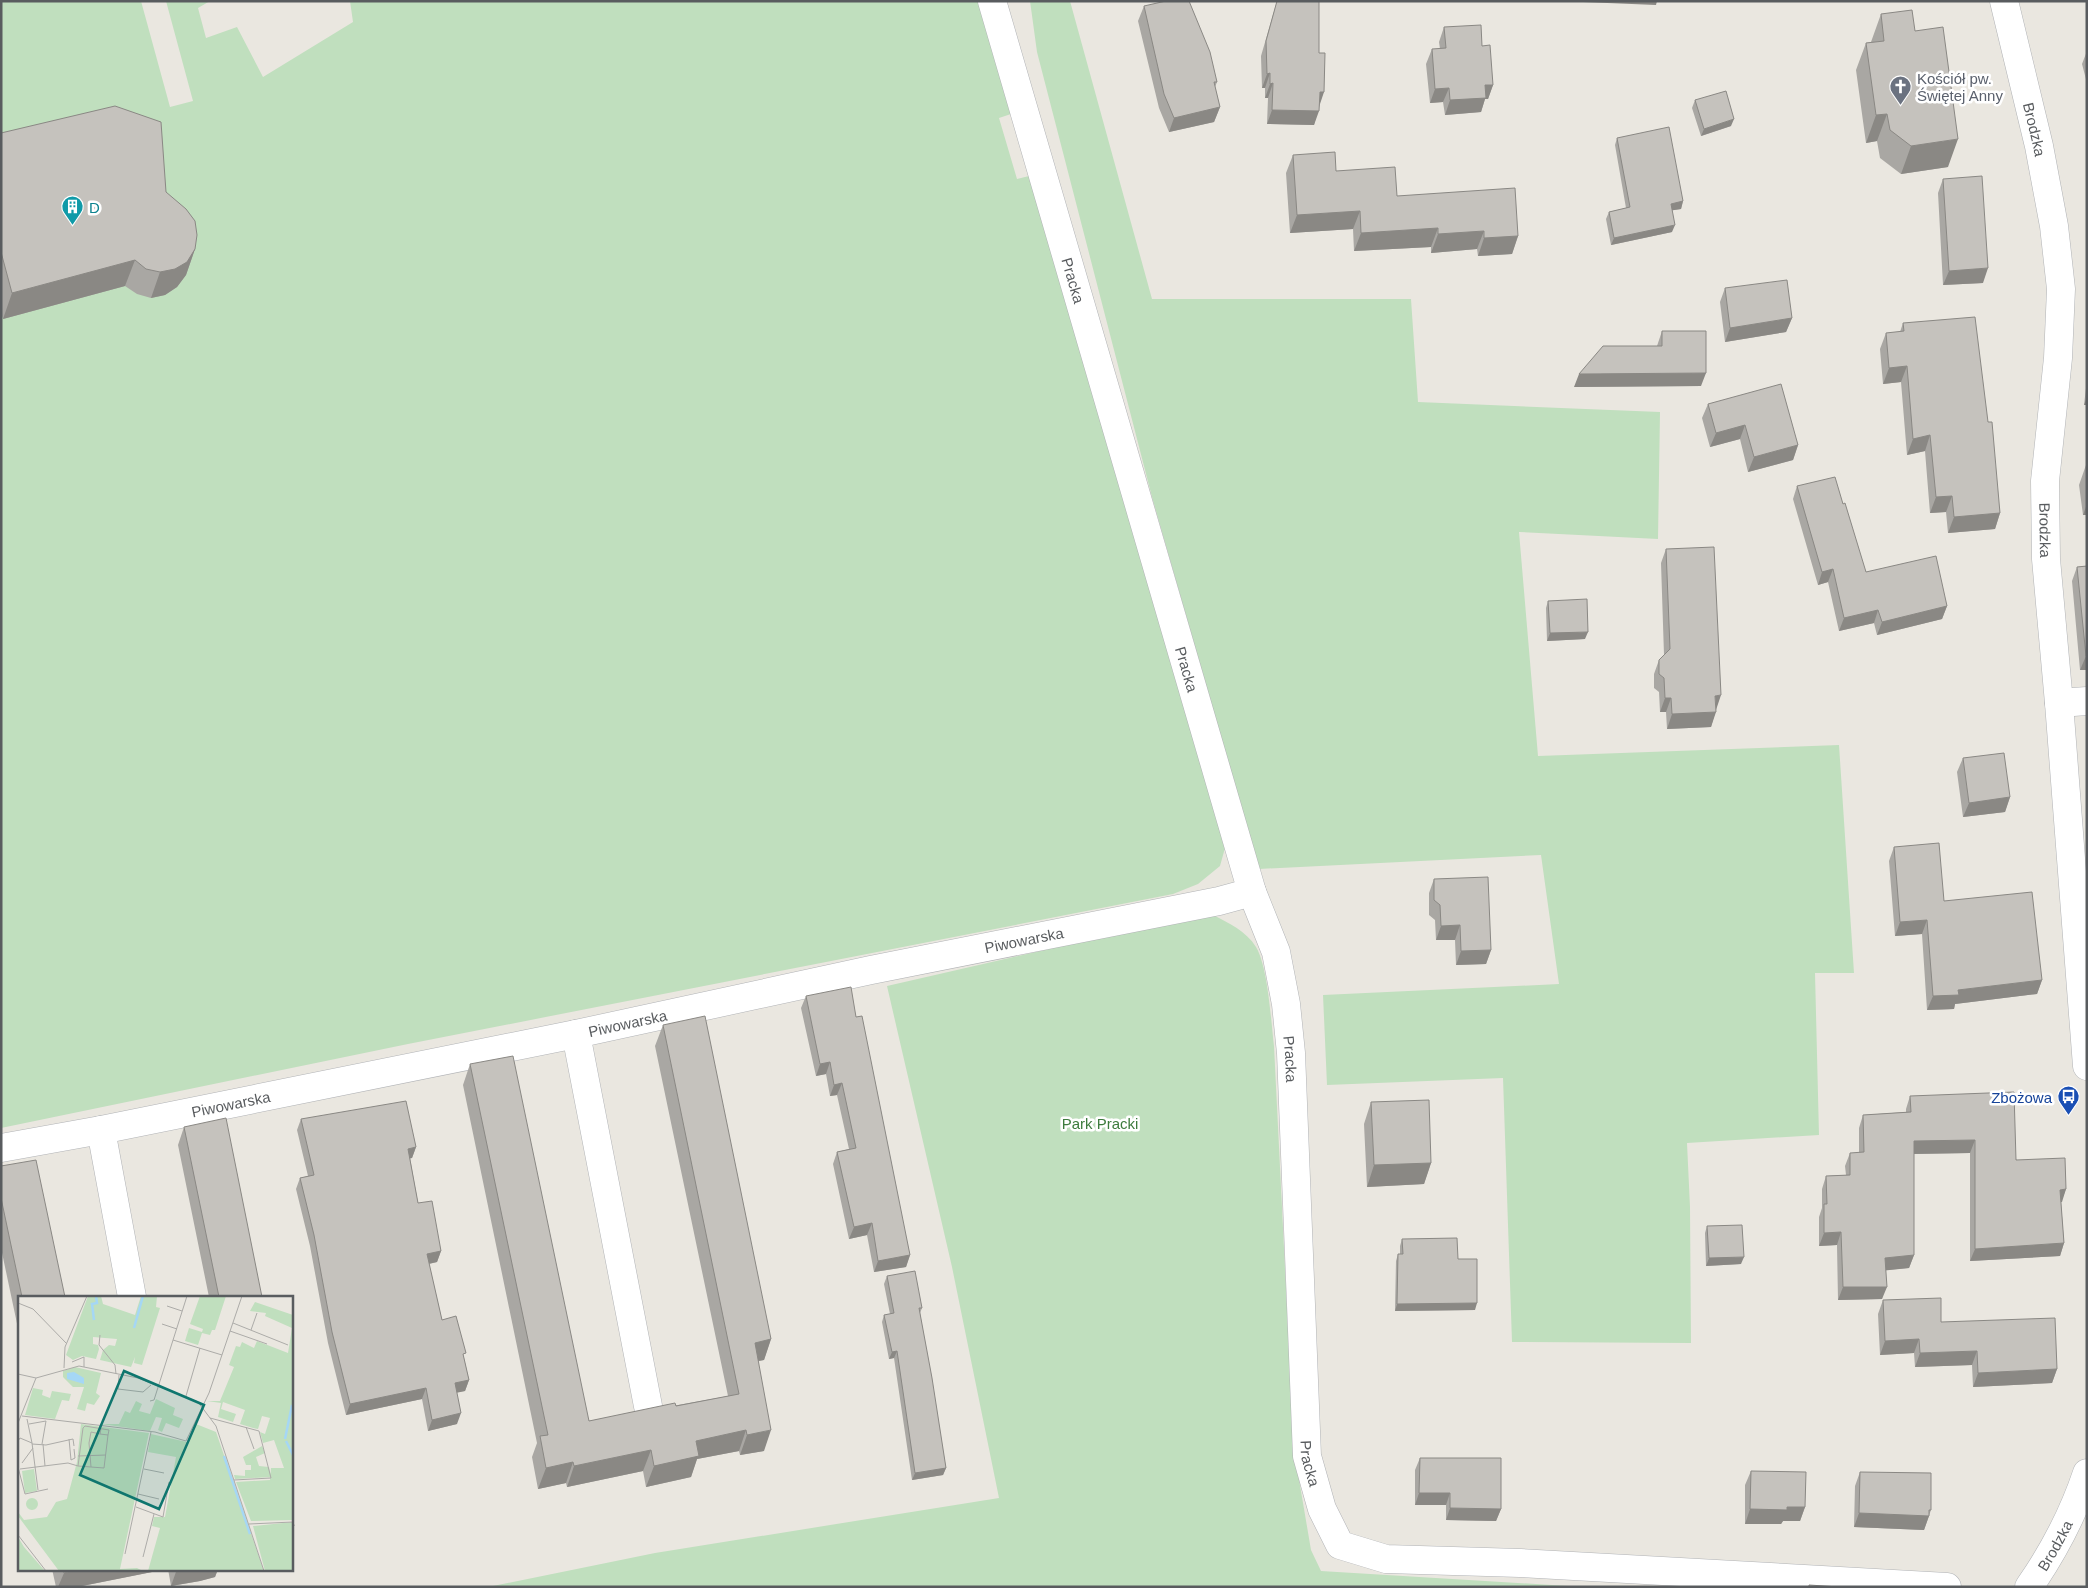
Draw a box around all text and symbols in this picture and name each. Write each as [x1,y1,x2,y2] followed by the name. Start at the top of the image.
[1917,70,2003,104] place label: Kościół pw. Świętej Anny
[1889,75,1913,106] church icon: Kościół pw. Świętej Anny
[2020,101,2049,158] street label: Brodzka
[61,195,85,226] building icon: D
[89,199,100,216] place label: D
[1059,256,1088,306] street label: Pracka
[2037,503,2054,559] street label: Brodzka
[1172,644,1202,695] street label: Pracka
[983,923,1066,956] street label: Piwowarska
[587,1006,669,1040] street label: Piwowarska
[1281,1035,1301,1083] street label: Pracka
[2056,1085,2080,1116] bus stop icon: Zbożowa
[190,1087,272,1120] street label: Piwowarska
[1991,1089,2053,1106] place label: Zbożowa
[1062,1115,1138,1132] park label: Park Pracki
[18,1296,292,1570] inset map
[1298,1440,1324,1489] street label: Pracka
[2034,1517,2076,1574] street label: Brodzka

